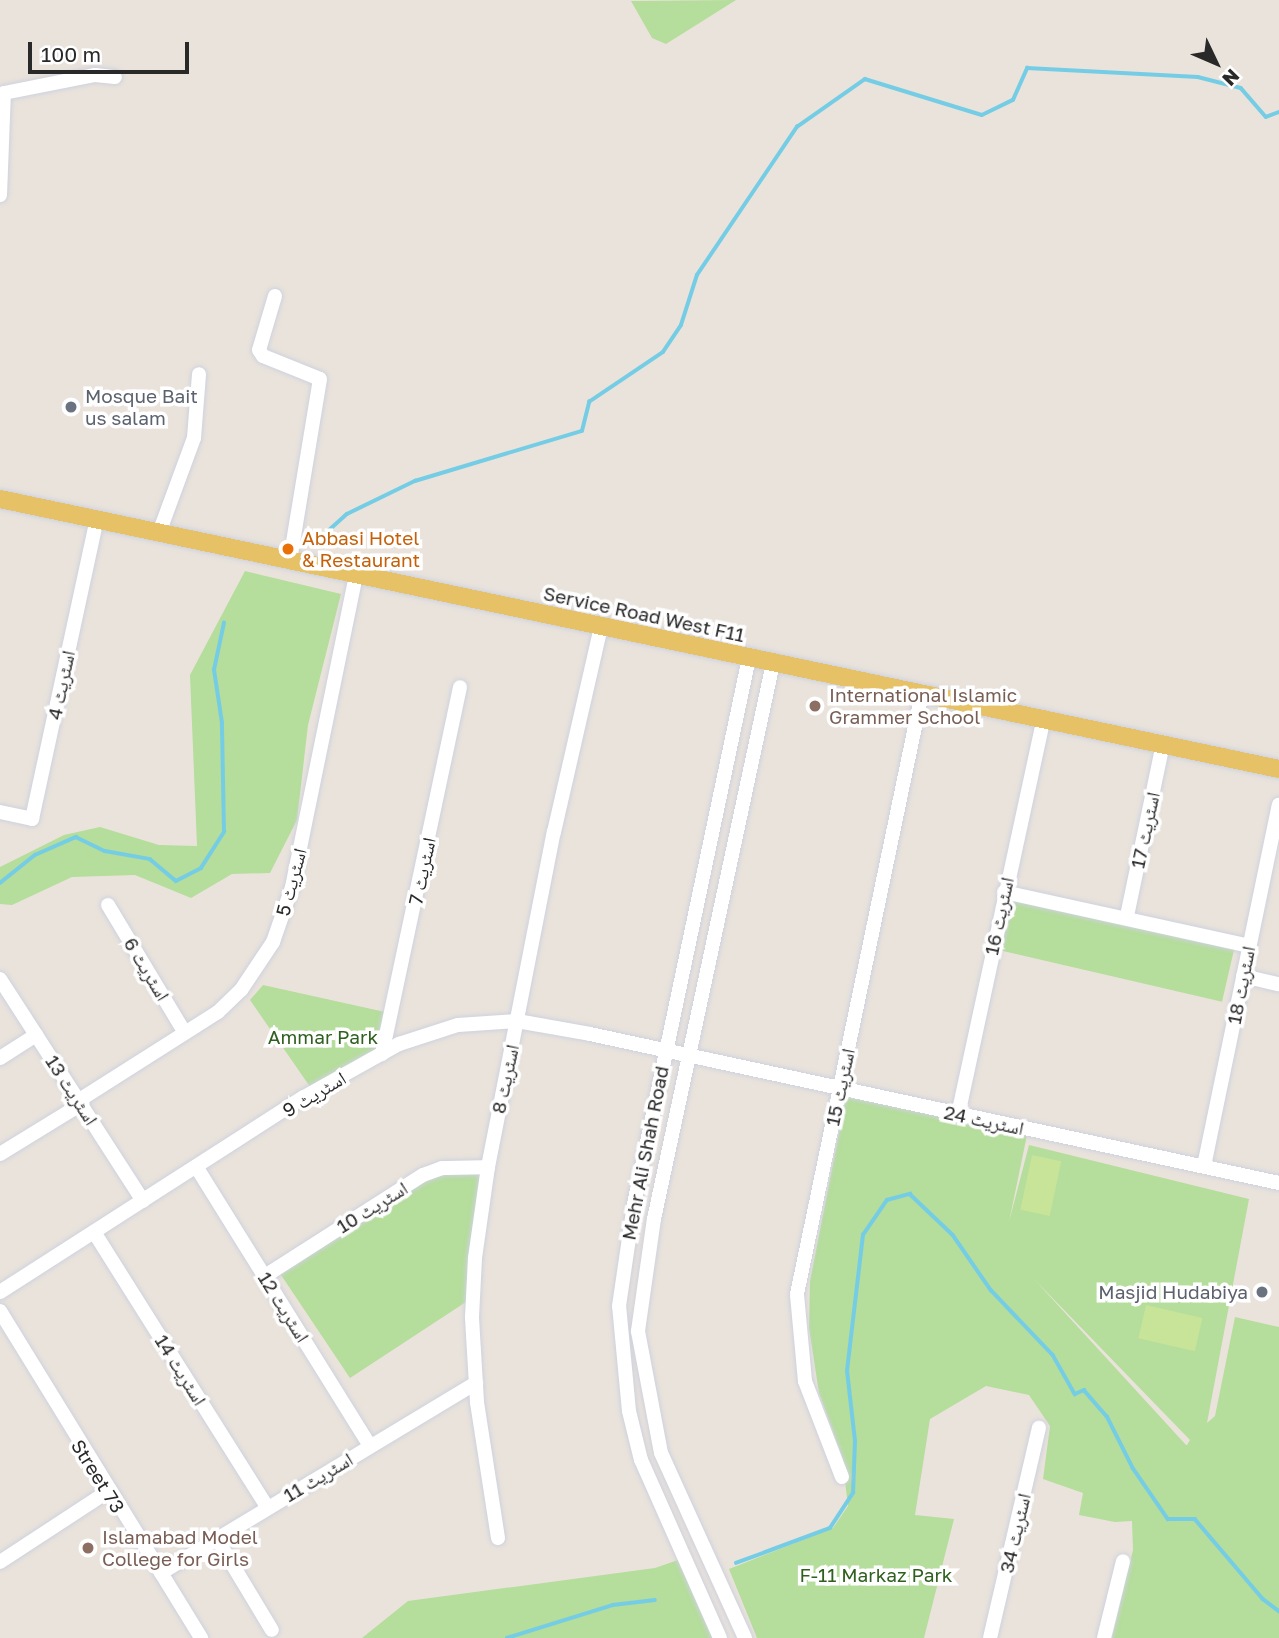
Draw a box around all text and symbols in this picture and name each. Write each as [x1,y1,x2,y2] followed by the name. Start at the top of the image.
[32,28,192,72] scale bar
[1181,28,1251,98] north arrow
[41,41,101,67] text: 100 m
[1218,65,1245,91] text: N
[85,385,198,429] place label: Mosque Bait us salam
[63,399,79,415] marker: Mosque Bait us salam
[302,527,420,571] place label: Abbasi Hotel & Restaurant
[280,541,296,557] marker: Abbasi Hotel & Restaurant
[541,582,747,646] street label: Service Road West F11
[43,648,79,722] street label: اسٹریٹ 4
[829,684,1017,728] place label: International Islamic Grammer School
[807,698,823,714] marker: International Islamic Grammer School
[1126,790,1164,870] street label: اسٹریٹ 17
[404,835,440,907] street label: اسٹریٹ 7
[271,846,311,918] street label: اسٹریٹ 5
[980,875,1018,957] street label: اسٹریٹ 16
[119,933,175,1005] street label: اسٹریٹ 6
[1222,944,1260,1026] street label: اسٹریٹ 18
[268,1026,378,1048] park label: Ammar Park
[487,1042,523,1116] street label: اسٹریٹ 8
[821,1046,859,1128] street label: اسٹریٹ 15
[41,1051,103,1129] street label: اسٹریٹ 13
[617,1064,673,1242] street label: Mehr Ali Shah Road
[278,1066,350,1122] street label: اسٹریٹ 9
[942,1100,1026,1140] street label: اسٹریٹ 24
[332,1176,412,1238] street label: اسٹریٹ 10
[254,1268,314,1346] street label: اسٹریٹ 12
[1098,1281,1248,1303] place label: Masjid Hudabiya
[1254,1284,1270,1300] marker: Masjid Hudabiya
[150,1330,212,1410] street label: اسٹریٹ 14
[67,1435,129,1517] street label: Street 73
[279,1447,357,1507] street label: اسٹریٹ 11
[995,1491,1035,1575] street label: اسٹریٹ 34
[102,1526,258,1570] place label: Islamabad Model College for Girls
[80,1540,96,1556] marker: Islamabad Model College for Girls
[799,1564,953,1586] park label: F-11 Markaz Park

